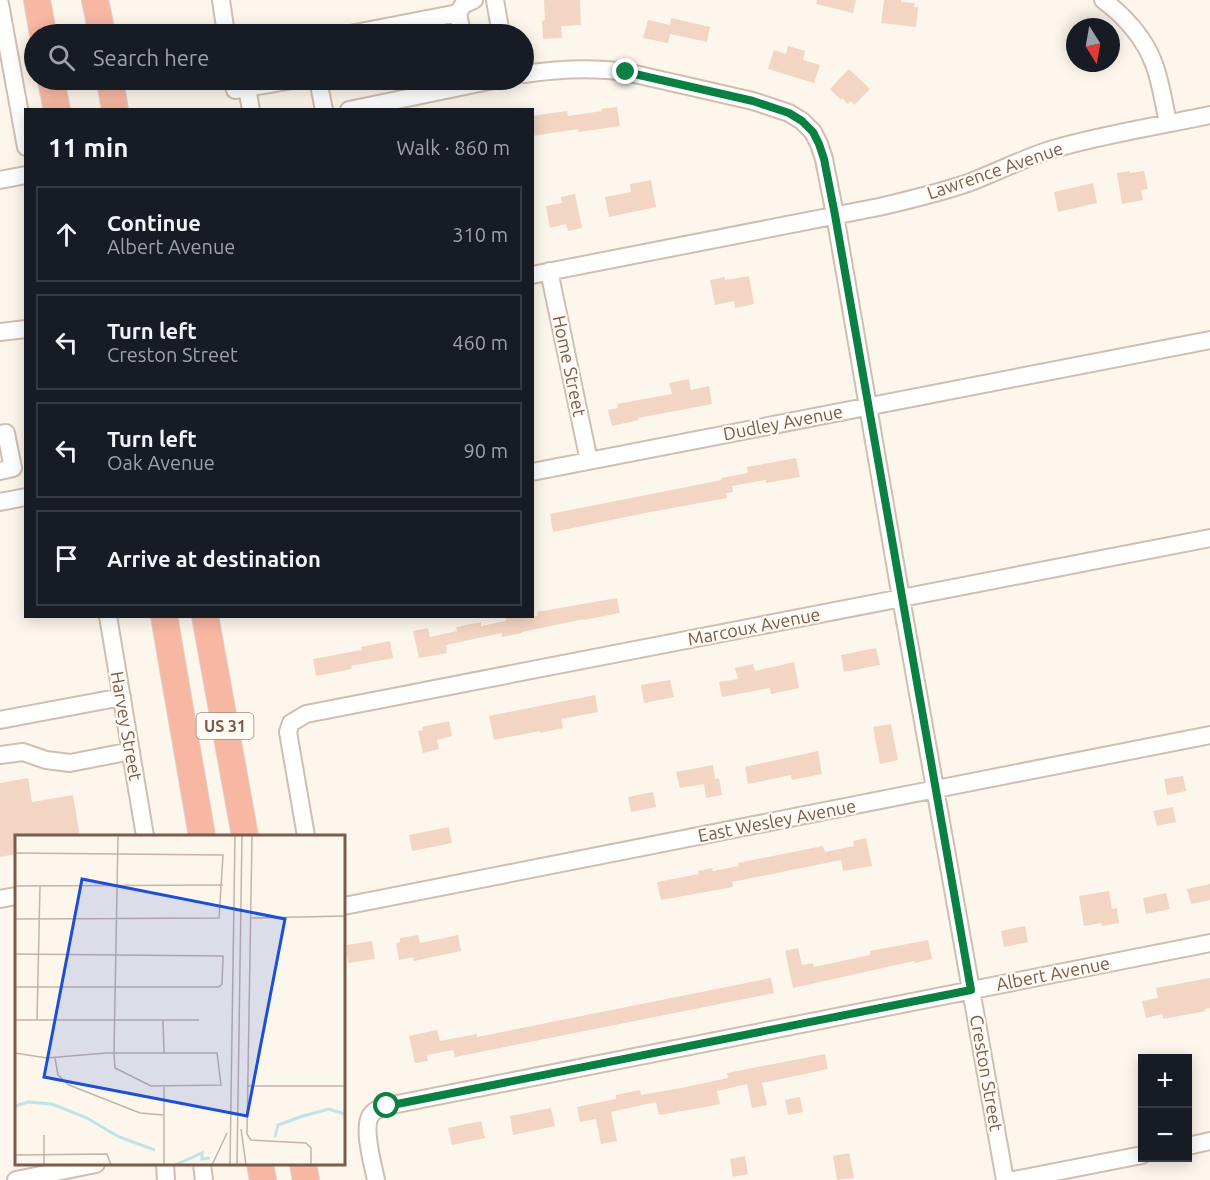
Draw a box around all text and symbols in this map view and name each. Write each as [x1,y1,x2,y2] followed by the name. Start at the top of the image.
[1066,18,1120,72] north arrow
[24,24,534,90] search box
[45,41,78,74] icon: search
[93,45,209,70] text: Search here
[612,58,638,84] route end
[48,133,128,162] text: 11 min
[397,136,510,159] text: Walk · 860 m
[924,137,1065,203] street label: Lawrence Avenue
[107,210,201,235] text: Continue
[50,218,83,251] icon: ahead
[452,223,508,246] text: 310 m
[107,235,235,258] text: Albert Avenue
[549,313,590,418] street label: Home Street
[107,318,197,343] text: Turn left
[50,326,83,359] icon: left
[452,331,508,354] text: 460 m
[107,343,238,366] text: Creston Street
[721,401,844,443] street label: Dudley Avenue
[107,426,197,451] text: Turn left
[50,434,83,467] icon: left
[464,439,508,462] text: 90 m
[107,451,215,474] text: Oak Avenue
[50,542,83,575] icon: arrive
[107,546,321,571] text: Arrive at destination
[686,603,822,649] street label: Marcoux Avenue
[108,670,146,782] street label: Harvey Street
[196,713,254,739] road number: US 31
[696,795,858,845] street label: East Wesley Avenue
[15,835,345,1165] inset map
[994,952,1111,994] street label: Albert Avenue
[967,1013,1007,1133] street label: Creston Street
[1138,1054,1192,1162] map controls
[1138,1054,1192,1108] button: +
[373,1092,399,1118] route start
[1138,1108,1192,1162] button: −

